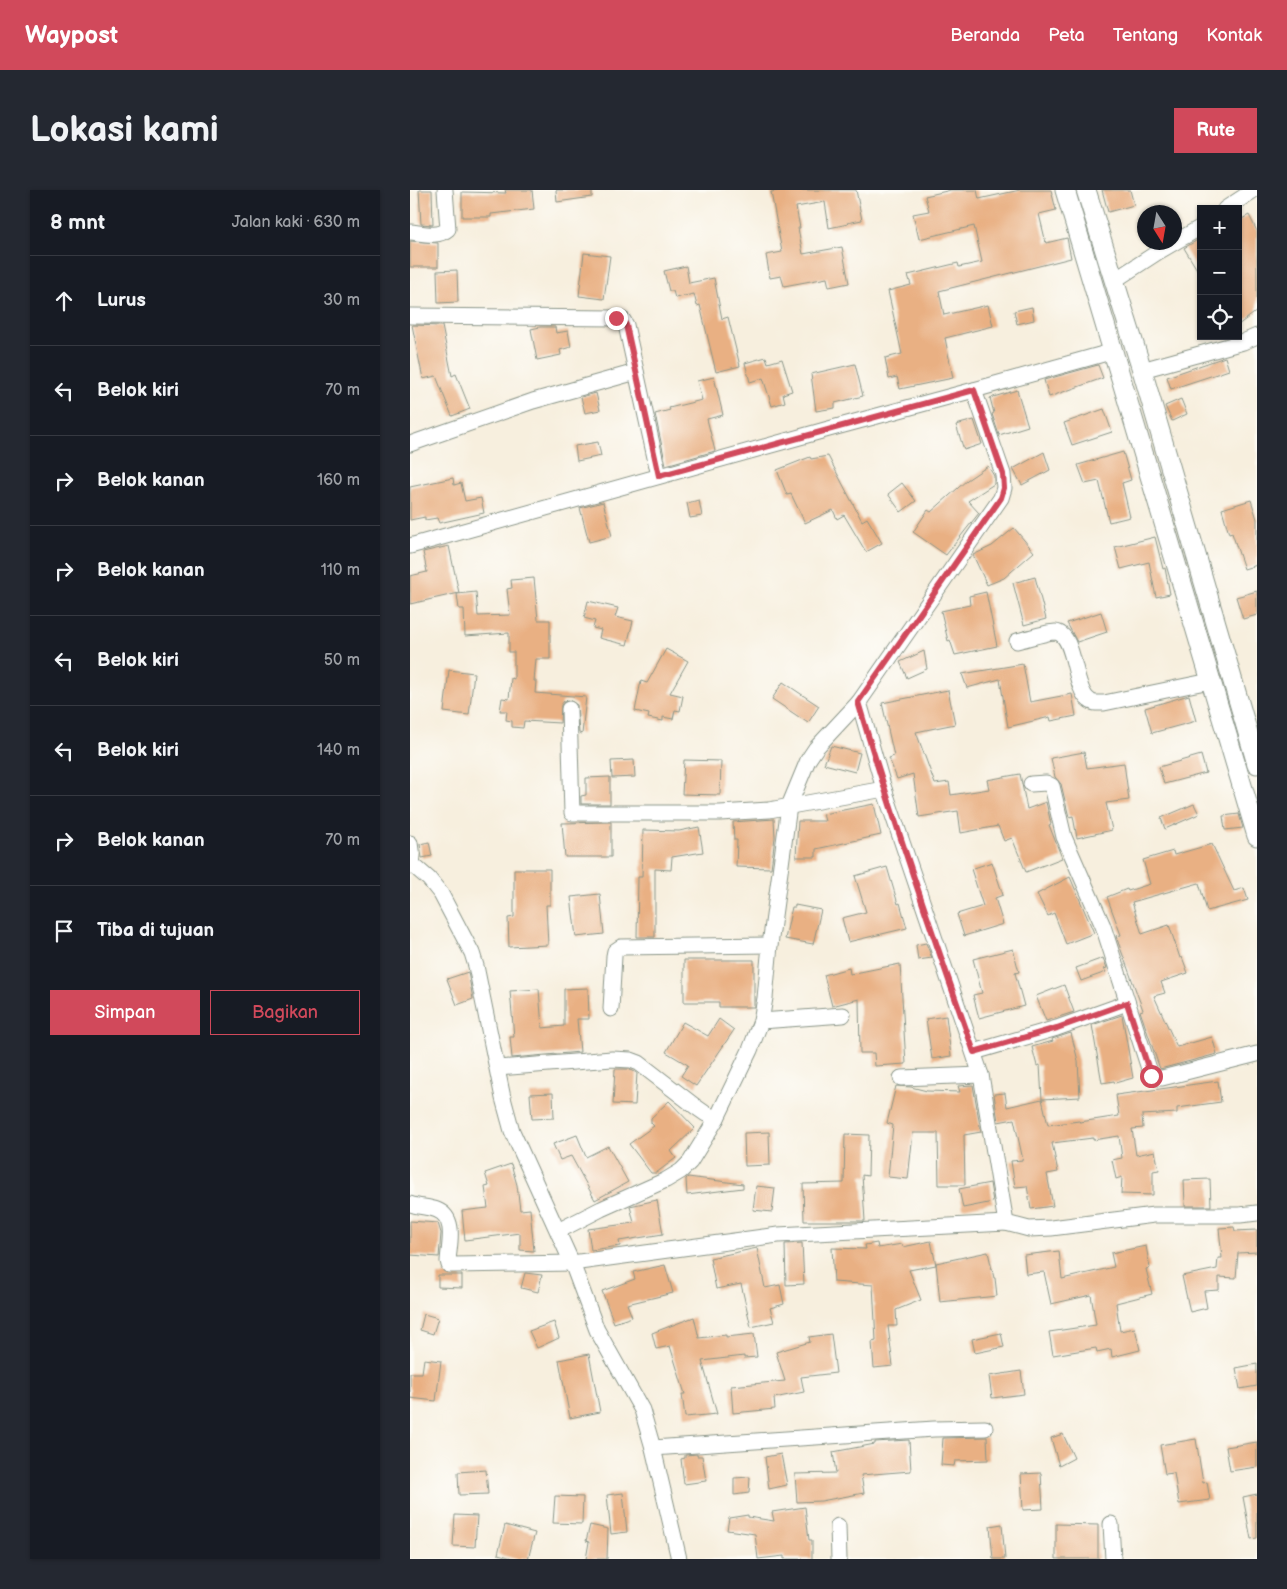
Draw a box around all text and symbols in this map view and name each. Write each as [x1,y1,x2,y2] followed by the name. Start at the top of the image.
[25,21,118,50] text: Waypost
[950,25,1020,46] text: Beranda
[1048,25,1085,46] text: Peta
[1113,25,1178,46] text: Tentang
[1206,25,1262,46] text: Kontak
[1174,108,1257,153] button: Rute
[30,109,219,152] text: Lokasi kami
[1137,205,1182,250] north arrow
[1197,205,1242,340] map controls
[1197,205,1242,250] button: +
[50,210,105,235] text: 8 mnt
[232,213,360,232] text: Jalan kaki · 630 m
[1197,250,1242,295] button: −
[50,287,78,315] icon: ahead
[97,289,146,312] text: Lurus
[323,291,360,310] text: 30 m
[1197,295,1242,340] button: locate
[605,307,628,330] route end
[50,377,78,405] icon: left
[97,379,179,402] text: Belok kiri
[325,381,360,400] text: 70 m
[50,467,78,495] icon: right
[97,469,205,492] text: Belok kanan
[317,471,360,490] text: 160 m
[50,557,78,585] icon: right
[97,559,205,582] text: Belok kanan
[321,561,360,580] text: 110 m
[50,647,78,675] icon: left
[97,649,179,672] text: Belok kiri
[324,651,360,670] text: 50 m
[50,737,78,765] icon: left
[97,739,179,762] text: Belok kiri
[317,741,360,760] text: 140 m
[50,827,78,855] icon: right
[97,829,205,852] text: Belok kanan
[325,831,360,850] text: 70 m
[50,917,78,945] icon: arrive
[97,919,214,942] text: Tiba di tujuan
[50,990,200,1035] button: Simpan
[210,990,360,1035] button: Bagikan
[1140,1065,1163,1088] route start

